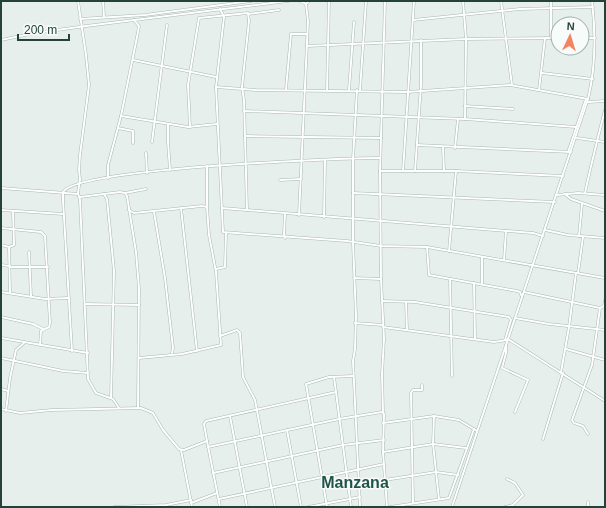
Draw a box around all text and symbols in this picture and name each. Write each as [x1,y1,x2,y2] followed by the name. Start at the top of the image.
[18,16,69,42] scale bar
[550,16,590,56] north arrow
[566,20,575,32] text: N
[24,23,57,37] text: 200 m
[321,474,389,491] district label: Manzana

